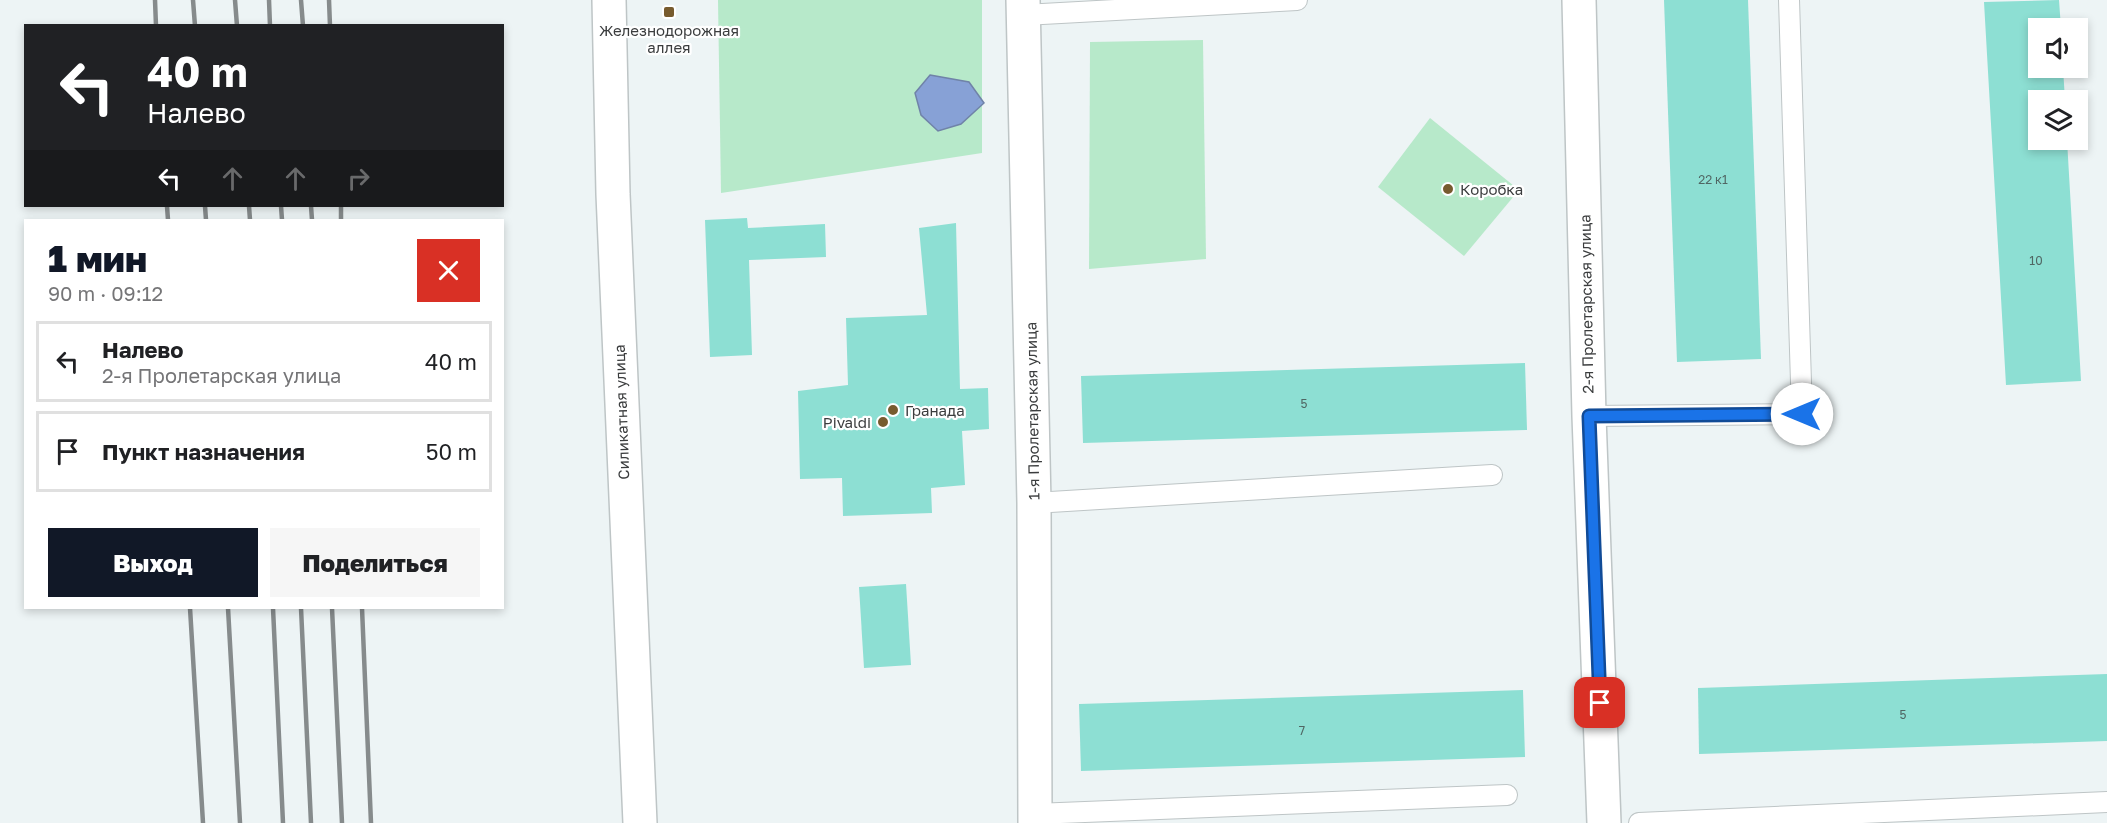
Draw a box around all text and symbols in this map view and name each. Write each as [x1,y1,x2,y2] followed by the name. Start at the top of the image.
[662,5,676,19] marker: Железнодорожная аллея
[2028,18,2088,150] map controls
[2028,18,2088,78] button: sound
[599,21,739,56] place label: Железнодорожная аллея
[147,46,248,96] text: 40 m
[48,48,126,126] icon: left
[2028,90,2088,150] button: layers
[147,97,246,129] text: Налево
[153,162,186,195] icon: left
[216,162,249,195] icon: ahead
[279,162,312,195] icon: ahead
[342,162,375,195] icon: right
[1698,172,1728,187] house number: 22 к1
[1460,180,1523,198] place label: Коробка
[1441,182,1455,196] marker: Коробка
[1575,214,1597,394] street label: 2-я Пролетарская улица
[48,237,147,280] text: 1 мин
[417,239,480,302] button: close
[2029,253,2043,268] house number: 10
[48,281,163,305] text: 90 m · 09:12
[1021,322,1043,500] street label: 1-я Пролетарская улица
[102,336,184,363] text: Налево
[610,344,632,480] street label: Силикатная улица
[51,345,84,378] icon: left
[425,348,477,375] text: 40 m
[102,363,341,387] text: 2-я Пролетарская улица
[1770,382,1834,446] position arrow
[1301,396,1308,411] house number: 5
[905,401,965,419] place label: Гранада
[886,403,900,417] marker: Гранада
[823,413,871,431] place label: Pivaldi
[876,415,890,429] marker: Pivaldi
[51,435,84,468] icon: arrive
[102,438,305,465] text: Пункт назначения
[426,438,477,465] text: 50 m
[48,528,258,597] button: Выход
[270,528,480,597] button: Поделиться
[1574,677,1625,728] pin
[1583,686,1616,719] icon: arrive
[1900,707,1907,722] house number: 5
[1299,723,1305,738] house number: 7

